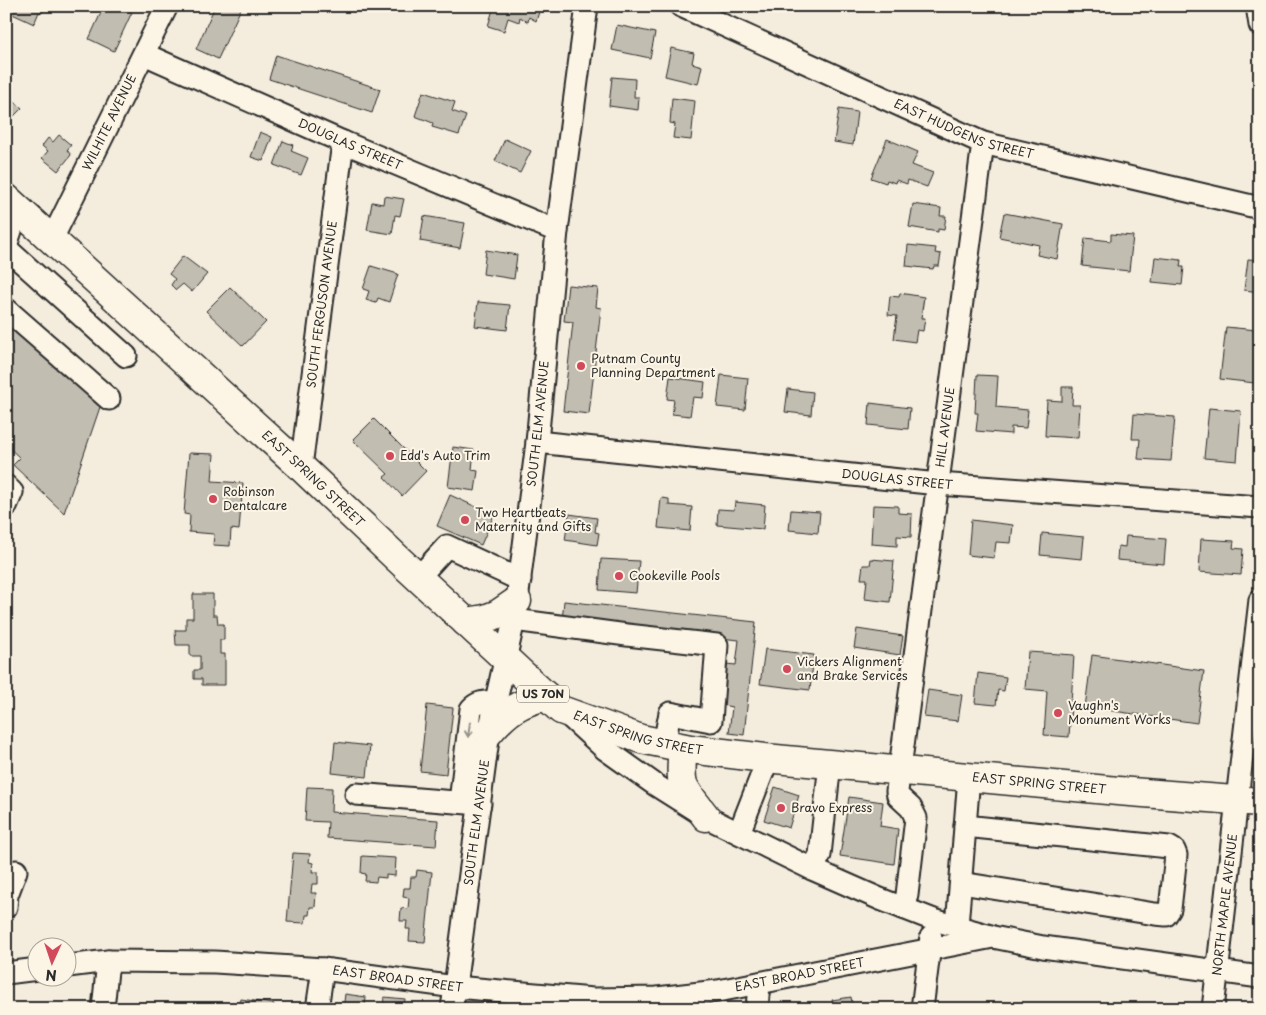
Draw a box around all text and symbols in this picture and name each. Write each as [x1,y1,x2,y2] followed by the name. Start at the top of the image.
[77,71,140,173] street label: WILHITE AVENUE
[891,94,1037,163] street label: EAST HUDGENS STREET
[295,113,406,174] street label: DOUGLAS STREET
[301,219,341,389] street label: SOUTH FERGUSON AVENUE
[591,349,716,381] place label: Putnam County Planning Department
[521,360,553,488] street label: SOUTH ELM AVENUE
[575,360,587,372] marker: Putnam County Planning Department
[930,386,959,468] street label: HILL AVENUE
[258,426,369,531] street label: EAST SPRING STREET
[400,446,491,464] place label: Edd's Auto Trim
[384,450,396,462] marker: Edd's Auto Trim
[841,464,954,493] street label: DOUGLAS STREET
[223,482,287,514] place label: Robinson Dentalcare
[207,493,219,505] marker: Robinson Dentalcare
[475,503,592,535] place label: Two Heartbeats Maternity and Gifts
[459,514,471,526] marker: Two Heartbeats Maternity and Gifts
[629,566,720,584] place label: Cookeville Pools
[613,570,625,582] marker: Cookeville Pools
[797,652,908,684] place label: Vickers Alignment and Brake Services
[781,663,793,675] marker: Vickers Alignment and Brake Services
[517,686,569,702] road number: US 70N
[1068,696,1171,728] place label: Vaughn's Monument Works
[571,705,705,759] street label: EAST SPRING STREET
[1052,707,1064,719] marker: Vaughn's Monument Works
[464,722,474,738] one-way arrow
[459,759,493,887] street label: SOUTH ELM AVENUE
[971,767,1108,798] street label: EAST SPRING STREET
[791,798,872,816] place label: Bravo Express
[775,802,787,814] marker: Bravo Express
[1207,833,1241,976] street label: NORTH MAPLE AVENUE
[28,938,78,988] north arrow
[733,952,867,995] street label: EAST BROAD STREET
[331,960,465,996] street label: EAST BROAD STREET
[45,965,57,986] text: N

